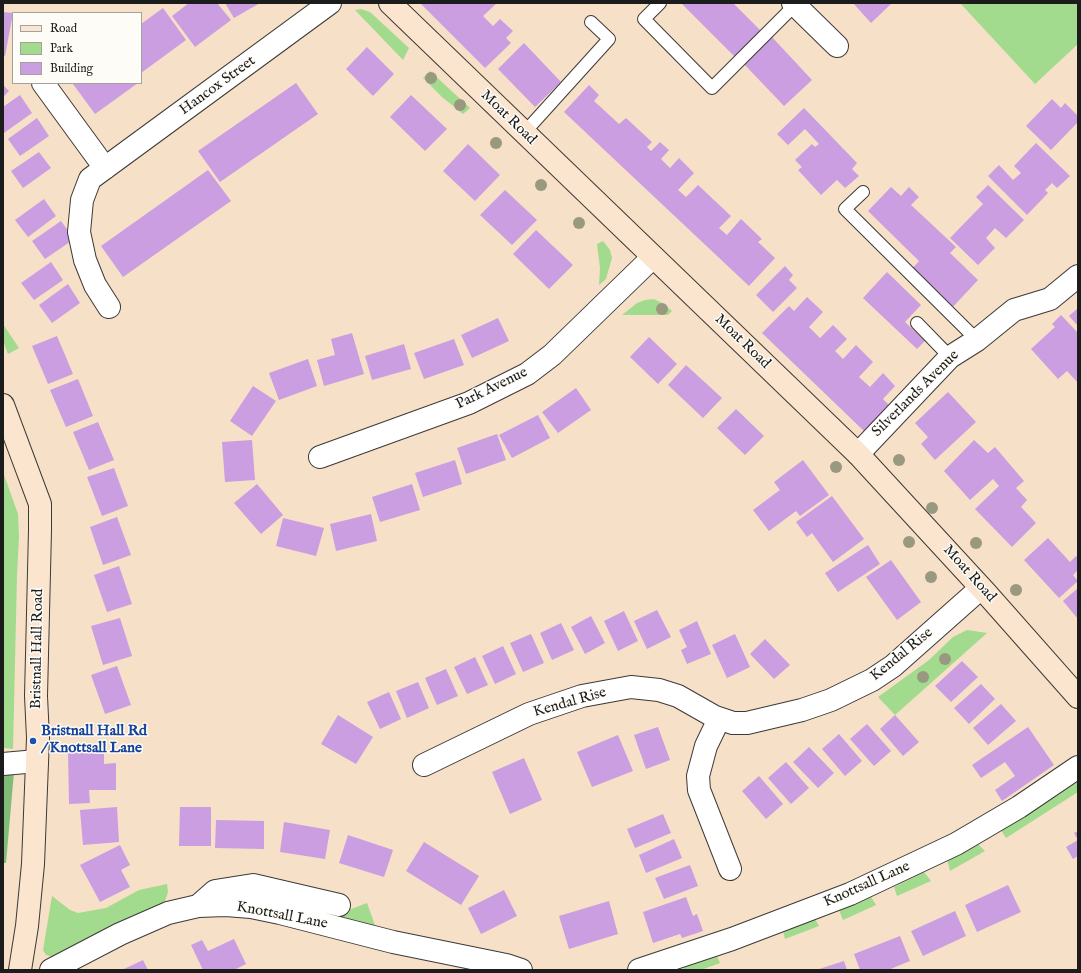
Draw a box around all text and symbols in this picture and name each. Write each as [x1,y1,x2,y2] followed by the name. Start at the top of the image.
[12,12,142,84] legend
[50,21,77,36] text: Road
[50,41,73,56] text: Park
[176,52,260,120] street label: Hancox Street
[50,61,93,76] text: Building
[476,87,540,149] street label: Moat Road
[710,311,774,373] street label: Moat Road
[869,347,963,441] street label: Silverlands Avenue
[453,364,531,414] street label: Park Avenue
[939,542,999,606] street label: Moat Road
[28,589,48,709] street label: Bristnall Hall Road
[867,624,937,686] street label: Kendal Rise
[531,684,609,722] street label: Kendal Rise
[41,723,147,758] place label: Bristnall Hall Rd / Knottsall Lane
[28,736,38,746] marker: Bristnall Hall Rd / Knottsall Lane
[821,858,913,912] street label: Knottsall Lane
[235,898,329,934] street label: Knottsall Lane

